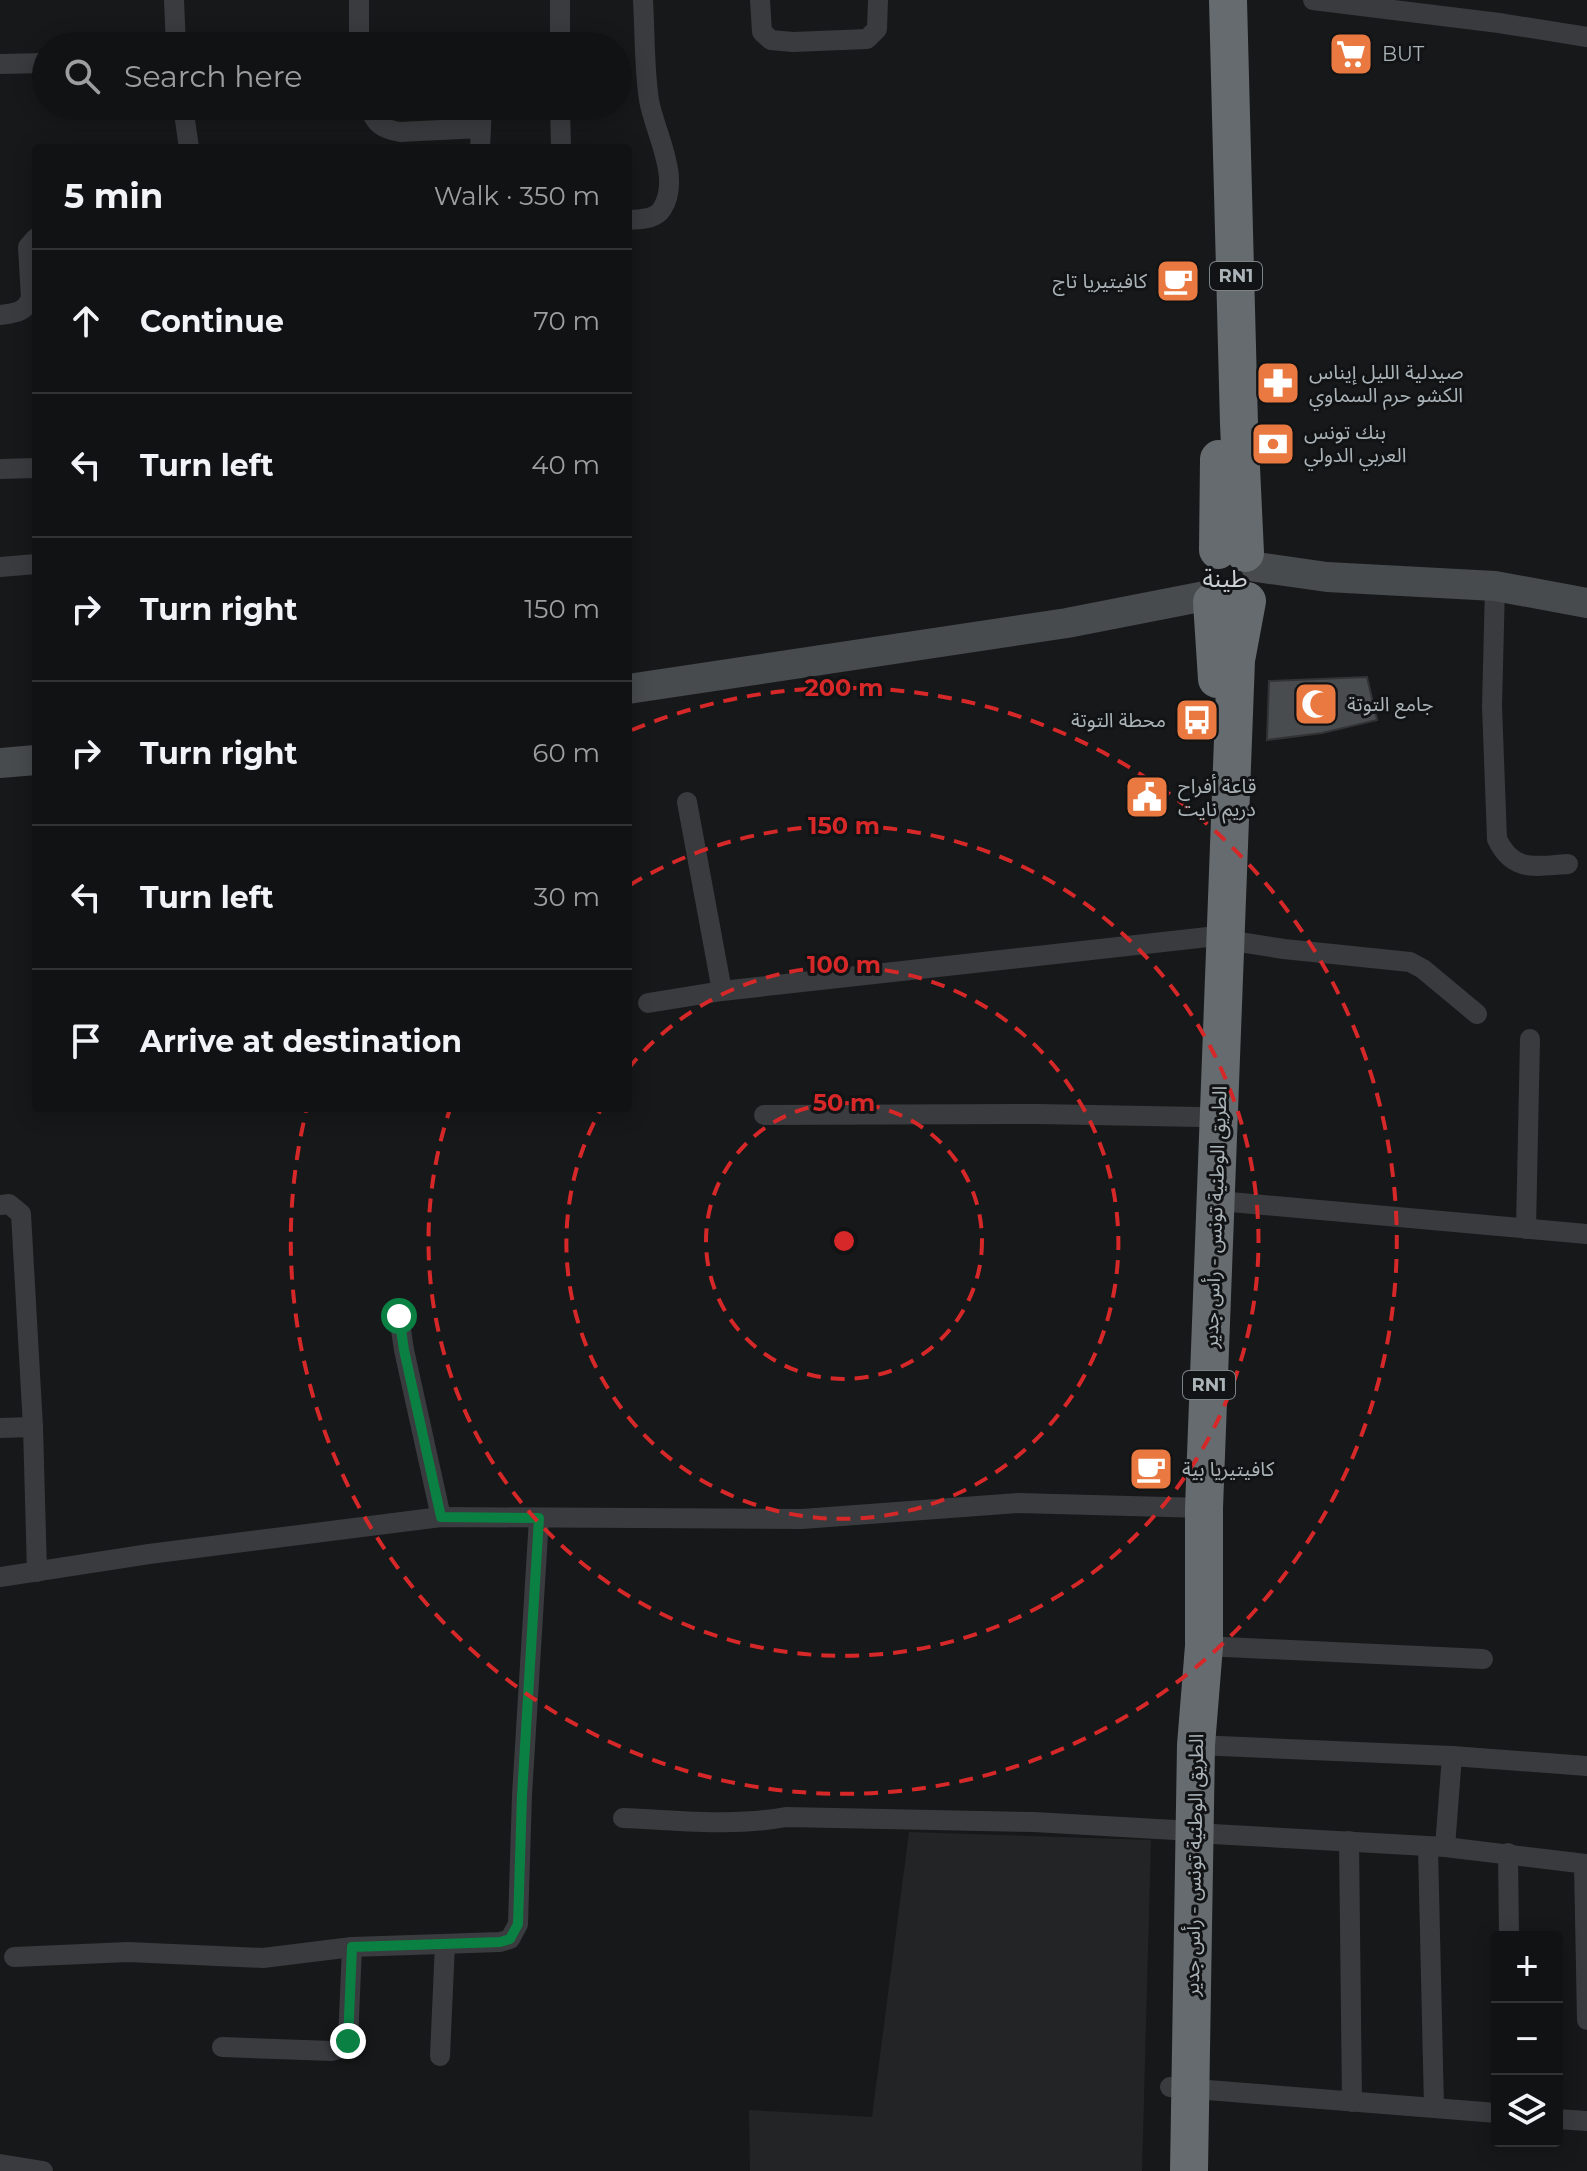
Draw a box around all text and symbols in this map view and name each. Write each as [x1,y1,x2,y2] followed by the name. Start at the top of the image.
[1327,30,1375,78] supermarket icon: BUT
[32,32,632,120] search box
[1382,42,1425,66] place label: BUT
[60,54,104,98] icon: search
[124,58,302,95] text: Search here
[64,175,163,217] text: 5 min
[434,180,600,212] text: Walk · 350 m
[1154,257,1202,305] cafe icon: كافيتيريا تاج
[1210,262,1262,290] road number: RN1
[1053,269,1148,296] place label: كافيتيريا تاج
[64,299,108,343] icon: ahead
[140,303,284,340] text: Continue
[534,305,600,337] text: 70 m
[1254,359,1302,407] pharmacy icon: صيدلية الليل إيناس الكشو حرم السماوي
[1309,360,1464,411] place label: صيدلية الليل إيناس الكشو حرم السماوي
[1249,420,1297,468] bank icon: بنك تونس العربي الدولي
[1304,420,1407,471] place label: بنك تونس العربي الدولي
[64,443,108,487] icon: left
[140,447,273,484] text: Turn left
[531,449,600,481] text: 40 m
[1202,564,1248,593] district label: طينة
[64,587,108,631] icon: right
[140,591,297,628] text: Turn right
[524,593,600,625] text: 150 m
[805,673,883,702] text: 200 m
[1292,680,1340,728] mosque icon: جامع التوتة
[1347,692,1434,719] place label: جامع التوتة
[1173,696,1221,744] bus stop icon: محطة التوتة
[1071,708,1166,732] place label: محطة التوتة
[64,731,108,775] icon: right
[140,735,297,772] text: Turn right
[533,737,600,769] text: 60 m
[1123,773,1171,821] public building icon: قاعة أفراح دريم نايت
[1178,774,1256,824] place label: قاعة أفراح دريم نايت
[808,811,880,840] text: 150 m
[64,875,108,919] icon: left
[140,879,273,916] text: Turn left
[534,881,600,913] text: 30 m
[807,950,881,979] text: 100 m
[64,1019,108,1063] icon: arrive
[140,1023,462,1060] text: Arrive at destination
[1198,1085,1233,1350] street label: الطريق الوطنية تونس - رأس جدير
[813,1088,875,1117] text: 50 m
[830,1227,858,1255] centre of rings
[381,1298,417,1334] route start
[1183,1371,1235,1399] road number: RN1
[1127,1445,1175,1493] cafe icon: كافيتيريا بية
[1182,1457,1275,1481] place label: كافيتيريا بية
[1180,1733,1209,1998] street label: الطريق الوطنية تونس - رأس جدير
[1491,1931,1563,2147] map controls
[1491,1931,1563,2003] button: +
[1491,2003,1563,2075] button: −
[330,2023,366,2059] route end
[1491,2075,1563,2147] button: layers

